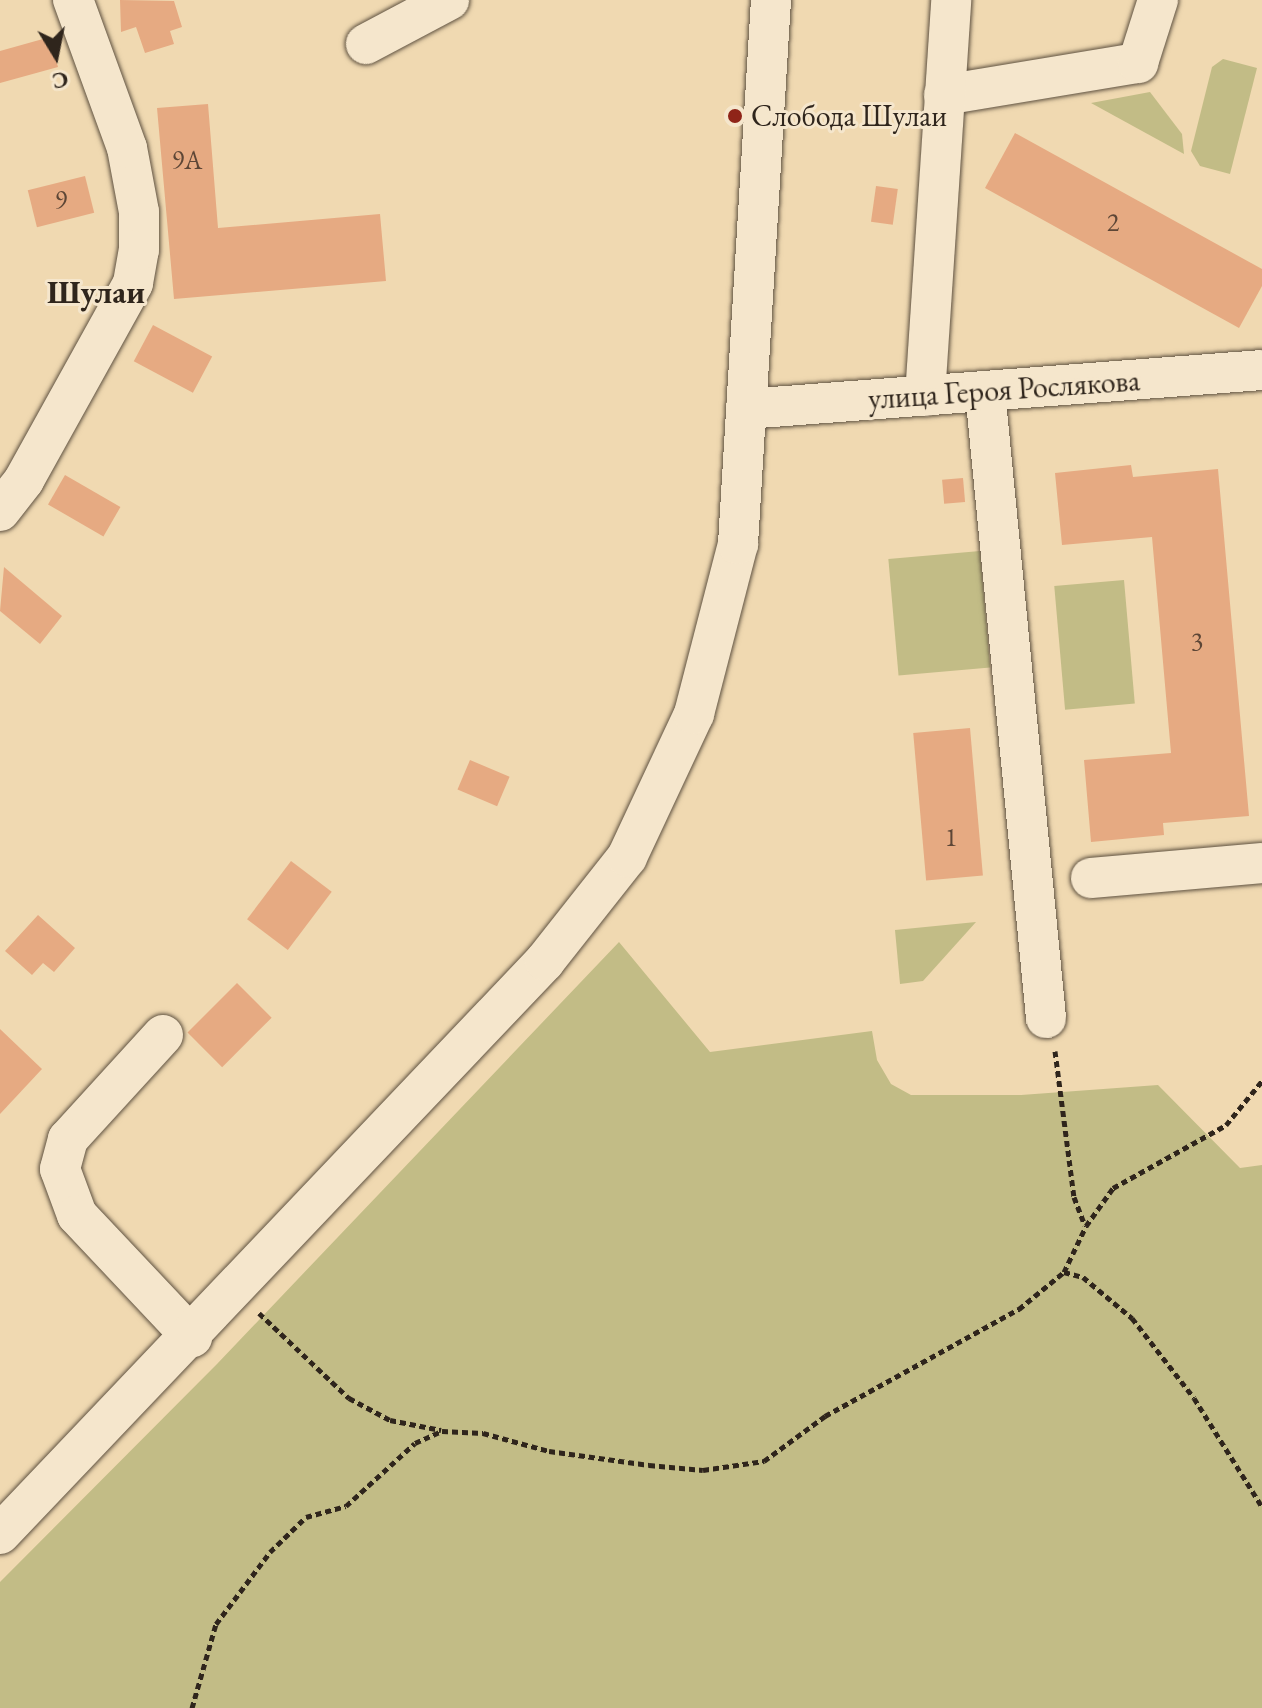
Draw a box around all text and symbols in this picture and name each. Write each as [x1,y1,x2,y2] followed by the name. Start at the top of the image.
[16,16,96,96] north arrow
[50,64,70,96] text: С
[751,98,947,134] place label: Слобода Шулаи
[726,107,744,125] marker: Слобода Шулаи
[172,145,202,177] house number: 9А
[55,185,67,217] house number: 9
[1107,207,1119,239] house number: 2
[47,273,145,311] district label: Шулаи
[867,363,1141,417] street label: улица Героя Рослякова
[1191,626,1203,658] house number: 3
[945,822,957,854] house number: 1

